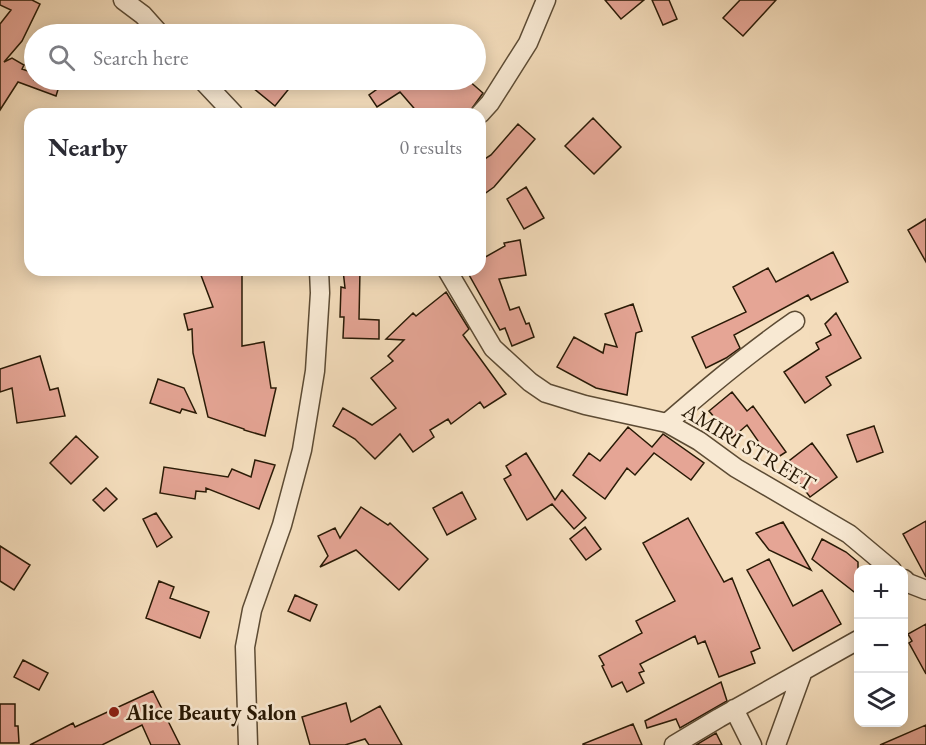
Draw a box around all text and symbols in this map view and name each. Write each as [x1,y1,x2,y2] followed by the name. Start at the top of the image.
[24,24,486,90] search box
[45,41,78,74] icon: search
[93,43,188,72] text: Search here
[48,130,128,164] text: Nearby
[399,134,462,160] text: 0 results
[676,395,821,498] street label: AMIRI STREET
[854,565,908,727] map controls
[854,565,908,619] button: +
[854,619,908,673] button: −
[854,673,908,727] button: layers
[125,698,297,727] place label: Alice Beauty Salon
[107,705,121,719] marker: Alice Beauty Salon

